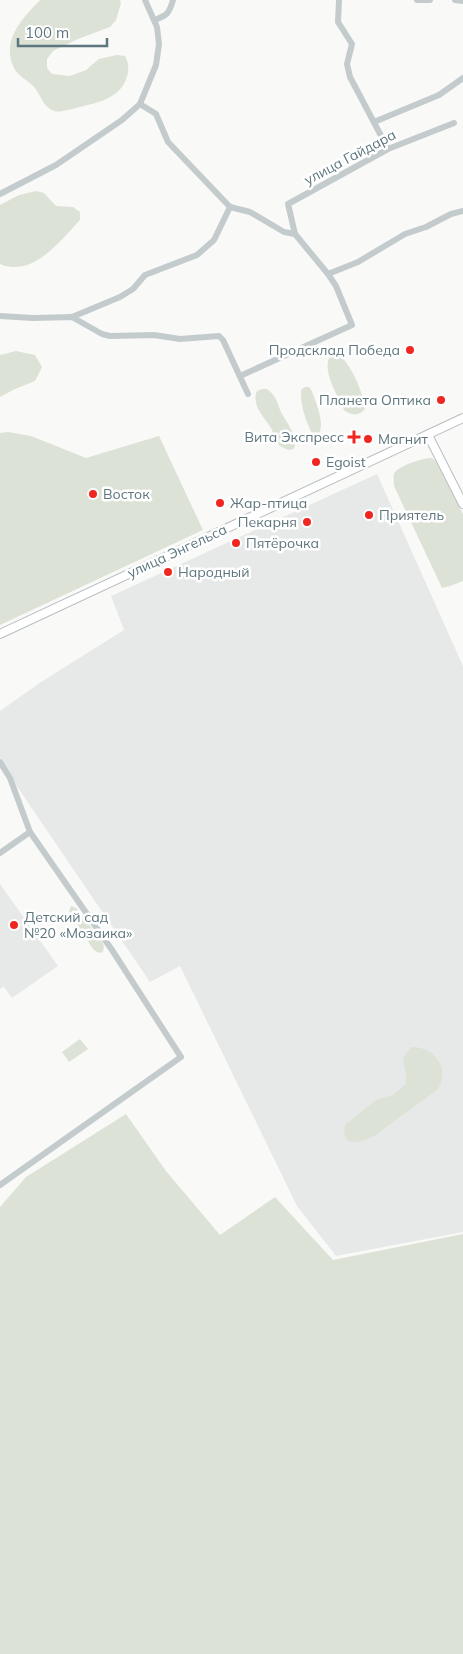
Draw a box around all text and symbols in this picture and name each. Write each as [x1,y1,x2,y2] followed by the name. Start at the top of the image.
[18,15,106,47] scale bar
[25,23,69,42] text: 100 m
[301,125,399,189] street label: улица Гайдара
[269,341,400,359] place label: Продсклад Победа
[404,344,416,356] marker: Продсклад Победа
[319,391,431,409] place label: Планета Оптика
[435,394,447,406] marker: Планета Оптика
[245,428,344,446] place label: Вита Экспресс
[378,430,428,448] place label: Магнит
[348,431,360,443] marker: Вита Экспресс
[362,433,374,445] marker: Магнит
[326,453,366,471] place label: Egoist
[310,456,322,468] marker: Egoist
[103,485,150,503] place label: Восток
[87,488,99,500] marker: Восток
[230,494,307,512] place label: Жар-птица
[214,497,226,509] marker: Жар-птица
[379,506,445,524] place label: Приятель
[363,509,375,521] marker: Приятель
[238,513,297,531] place label: Пекарня
[301,516,313,528] marker: Пекарня
[124,520,230,582] street label: улица Энгельса
[246,534,319,552] place label: Пятёрочка
[230,537,242,549] marker: Пятёрочка
[178,563,250,581] place label: Народный
[162,566,174,578] marker: Народный
[24,908,132,942] place label: Детский сад №20 «Мозаика»
[8,919,20,931] marker: Детский сад №20 «Мозаика»

